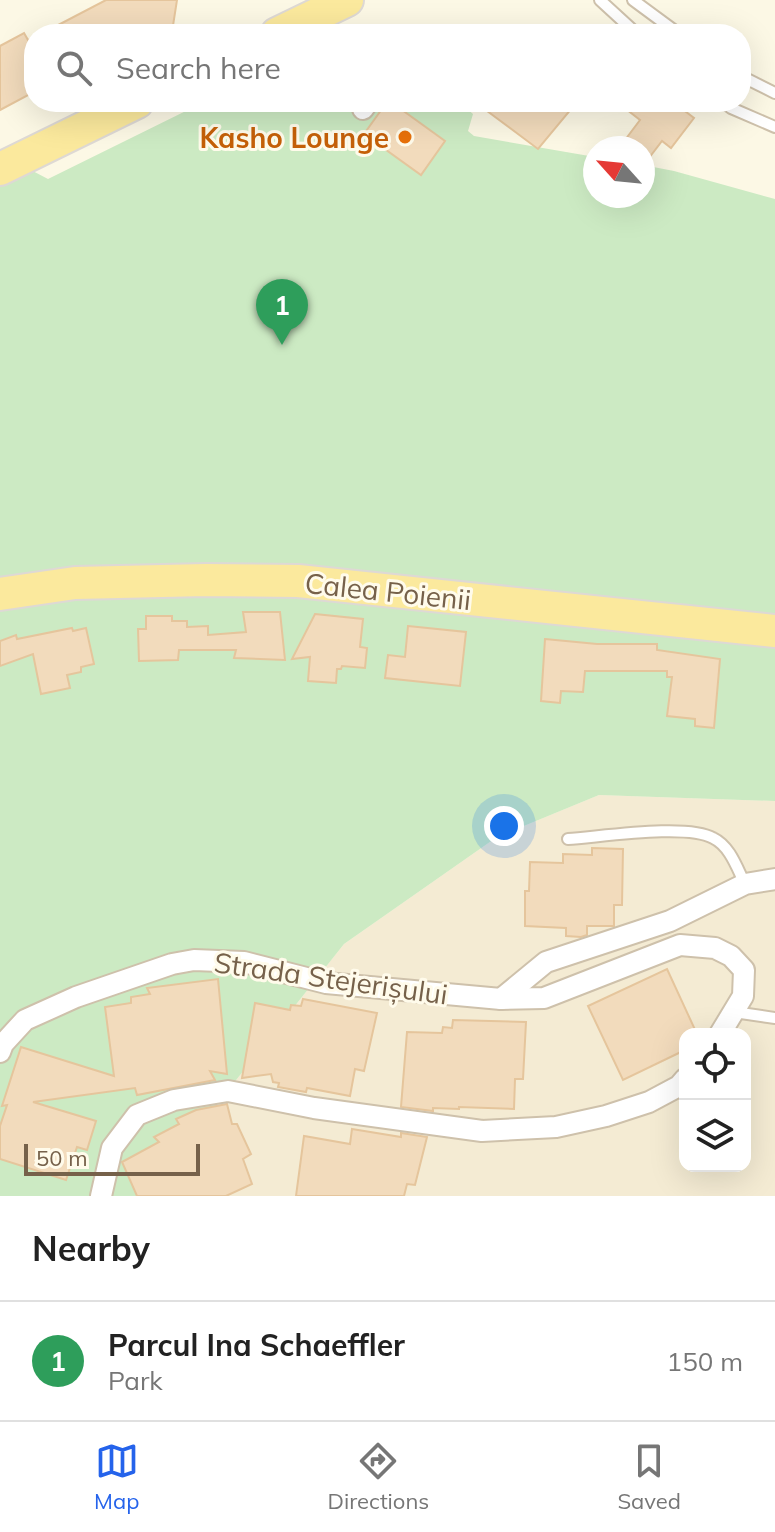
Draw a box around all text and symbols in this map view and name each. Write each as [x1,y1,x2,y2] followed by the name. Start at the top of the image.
[24,24,751,112] search box
[52,46,96,90] icon: search
[116,49,281,87] text: Search here
[199,120,389,155] place label: Kasho Lounge
[396,128,414,146] marker: Kasho Lounge
[583,136,655,208] north arrow
[256,279,308,345] pin: 1
[303,565,473,617] street label: Calea Poienii
[484,806,524,846] your location
[212,944,450,1013] street label: Strada Stejerișului
[679,1028,751,1172] map controls
[679,1028,751,1100] button: locate
[679,1100,751,1172] button: layers
[24,1140,200,1176] scale bar
[36,1144,87,1172] text: 50 m
[32,1227,150,1270] text: Nearby
[108,1326,405,1364] text: Parcul Ina Schaeffler
[50,1345,66,1378] text: 1
[667,1345,743,1378] text: 150 m
[108,1364,163,1397] text: Park
[94,1439,139,1515] tab: Map
[328,1439,429,1515] tab: Directions
[617,1439,681,1515] tab: Saved

